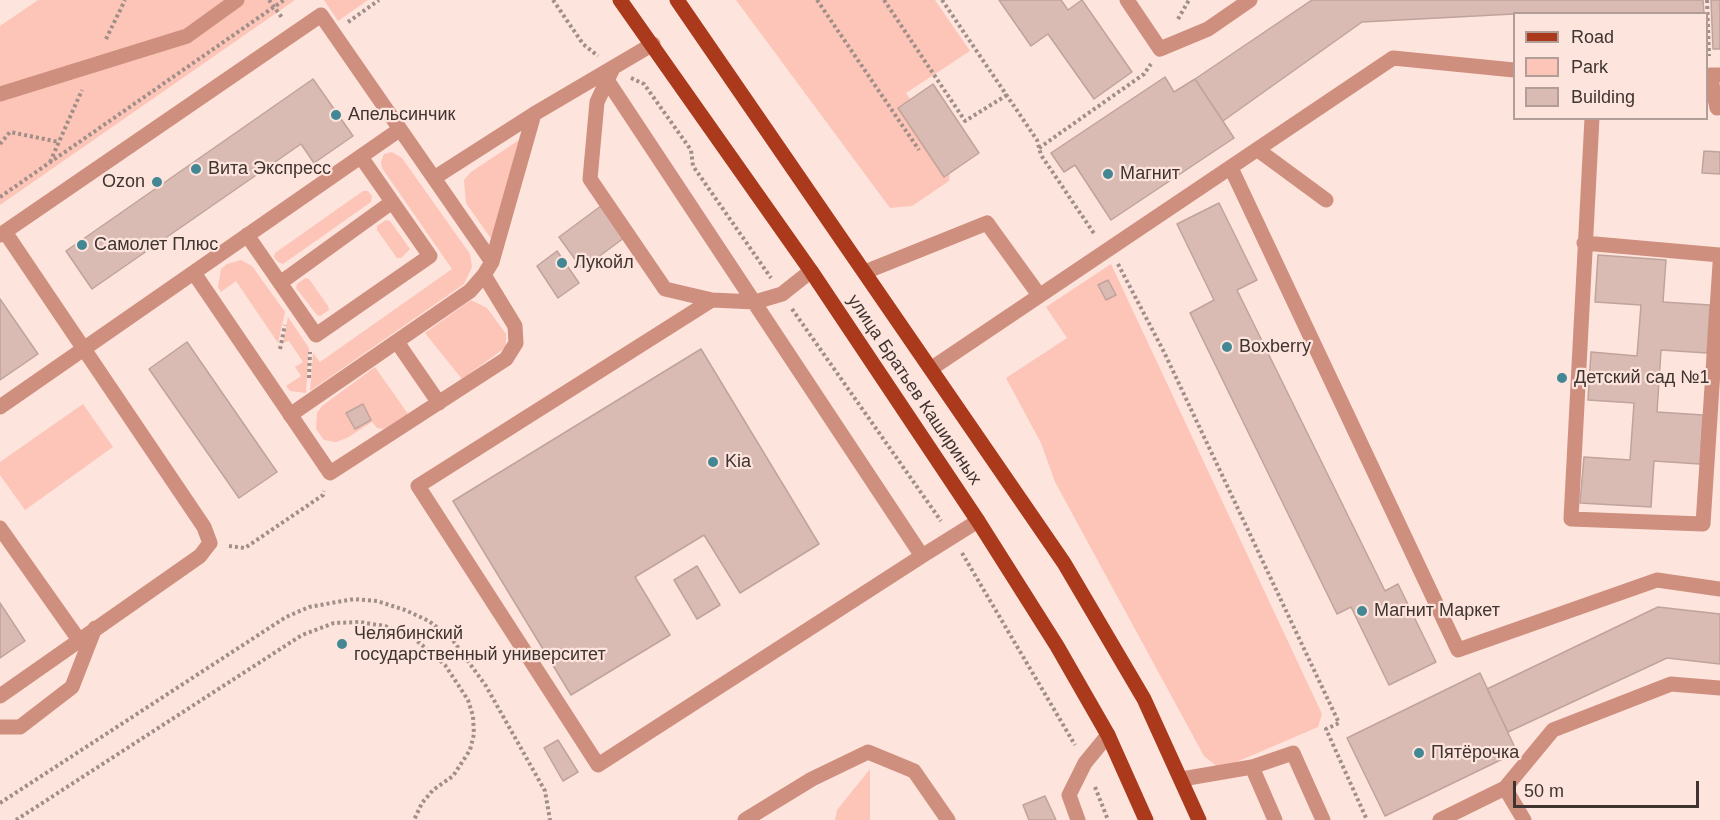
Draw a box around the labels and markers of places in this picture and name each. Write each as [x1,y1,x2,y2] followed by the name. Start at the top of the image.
[348,104,455,126] place label: Апельсинчик
[329,108,343,122] marker: Апельсинчик
[208,158,331,180] place label: Вита Экспресс
[189,162,203,176] marker: Вита Экспресс
[1120,163,1180,185] place label: Магнит
[1101,167,1115,181] marker: Магнит
[102,171,145,193] place label: Ozon
[150,175,164,189] marker: Ozon
[94,234,218,256] place label: Самолет Плюс
[75,238,89,252] marker: Самолет Плюс
[574,252,634,274] place label: Лукойл
[555,256,569,270] marker: Лукойл
[1239,336,1311,358] place label: Boxberry
[1220,340,1234,354] marker: Boxberry
[1574,367,1709,389] place label: Детский сад №1
[1555,371,1569,385] marker: Детский сад №1
[725,451,751,473] place label: Kia
[706,455,720,469] marker: Kia
[1374,600,1500,622] place label: Магнит Маркет
[1355,604,1369,618] marker: Магнит Маркет
[354,623,606,666] place label: Челябинский государственный университет
[335,637,349,651] marker: Челябинский государственный университет
[1431,742,1519,764] place label: Пятёрочка
[1412,746,1426,760] marker: Пятёрочка

